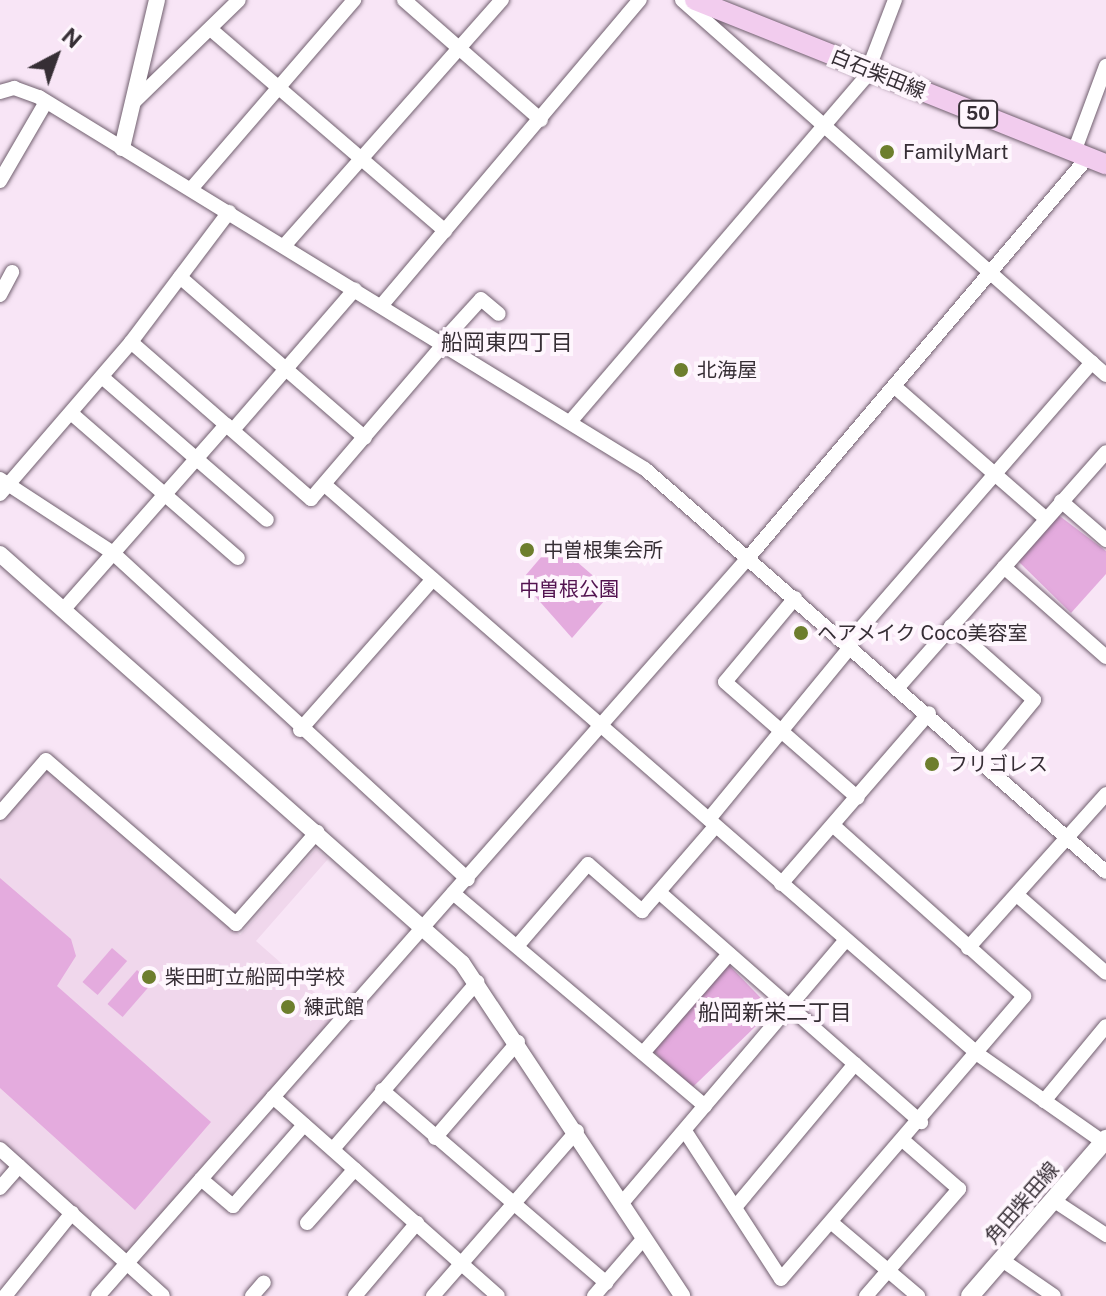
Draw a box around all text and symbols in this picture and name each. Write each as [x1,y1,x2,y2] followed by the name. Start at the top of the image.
[16,16,96,96] north arrow
[57,22,87,53] text: N
[827,44,929,104] street label: 白石柴田線
[958,100,998,128] road number: 50
[903,140,1008,164] place label: FamilyMart
[878,143,896,161] marker: FamilyMart
[441,330,573,356] district label: 船岡東四丁目
[697,358,757,382] place label: 北海屋
[672,361,690,379] marker: 北海屋
[543,538,663,562] place label: 中曽根集会所
[518,541,536,559] marker: 中曽根集会所
[519,577,619,601] park label: 中曽根公園
[817,621,1029,645] place label: ヘアメイク Coco美容室
[792,624,810,642] marker: ヘアメイク Coco美容室
[948,752,1048,776] place label: フリゴレス
[923,755,941,773] marker: フリゴレス
[165,965,345,989] place label: 柴田町立船岡中学校
[140,968,158,986] marker: 柴田町立船岡中学校
[304,995,364,1019] place label: 練武館
[279,998,297,1016] marker: 練武館
[698,1000,852,1026] district label: 船岡新栄二丁目
[980,1157,1064,1249] street label: 角田柴田線

